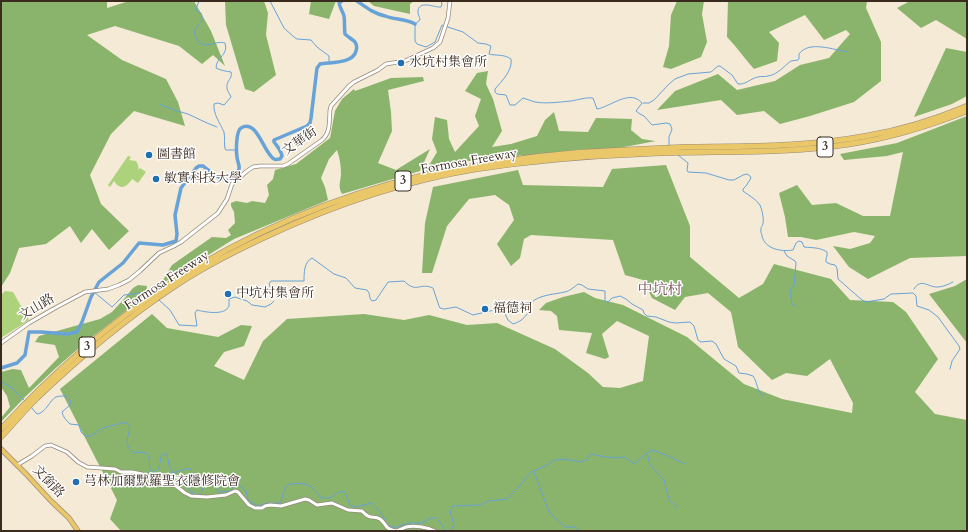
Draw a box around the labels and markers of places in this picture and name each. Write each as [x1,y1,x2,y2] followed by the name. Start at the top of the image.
[409,55,487,71] place label: 水坑村集會所
[396,58,406,68] marker: 水坑村集會所
[157,147,196,163] place label: 圖書館
[144,150,154,160] marker: 圖書館
[164,171,242,187] place label: 敏實科技大學
[151,174,161,184] marker: 敏實科技大學
[236,286,314,302] place label: 中坑村集會所
[223,289,233,299] marker: 中坑村集會所
[493,301,532,317] place label: 福德祠
[480,304,490,314] marker: 福德祠
[84,474,240,490] place label: 芎林加爾默羅聖衣隱修院會
[71,477,81,487] marker: 芎林加爾默羅聖衣隱修院會

